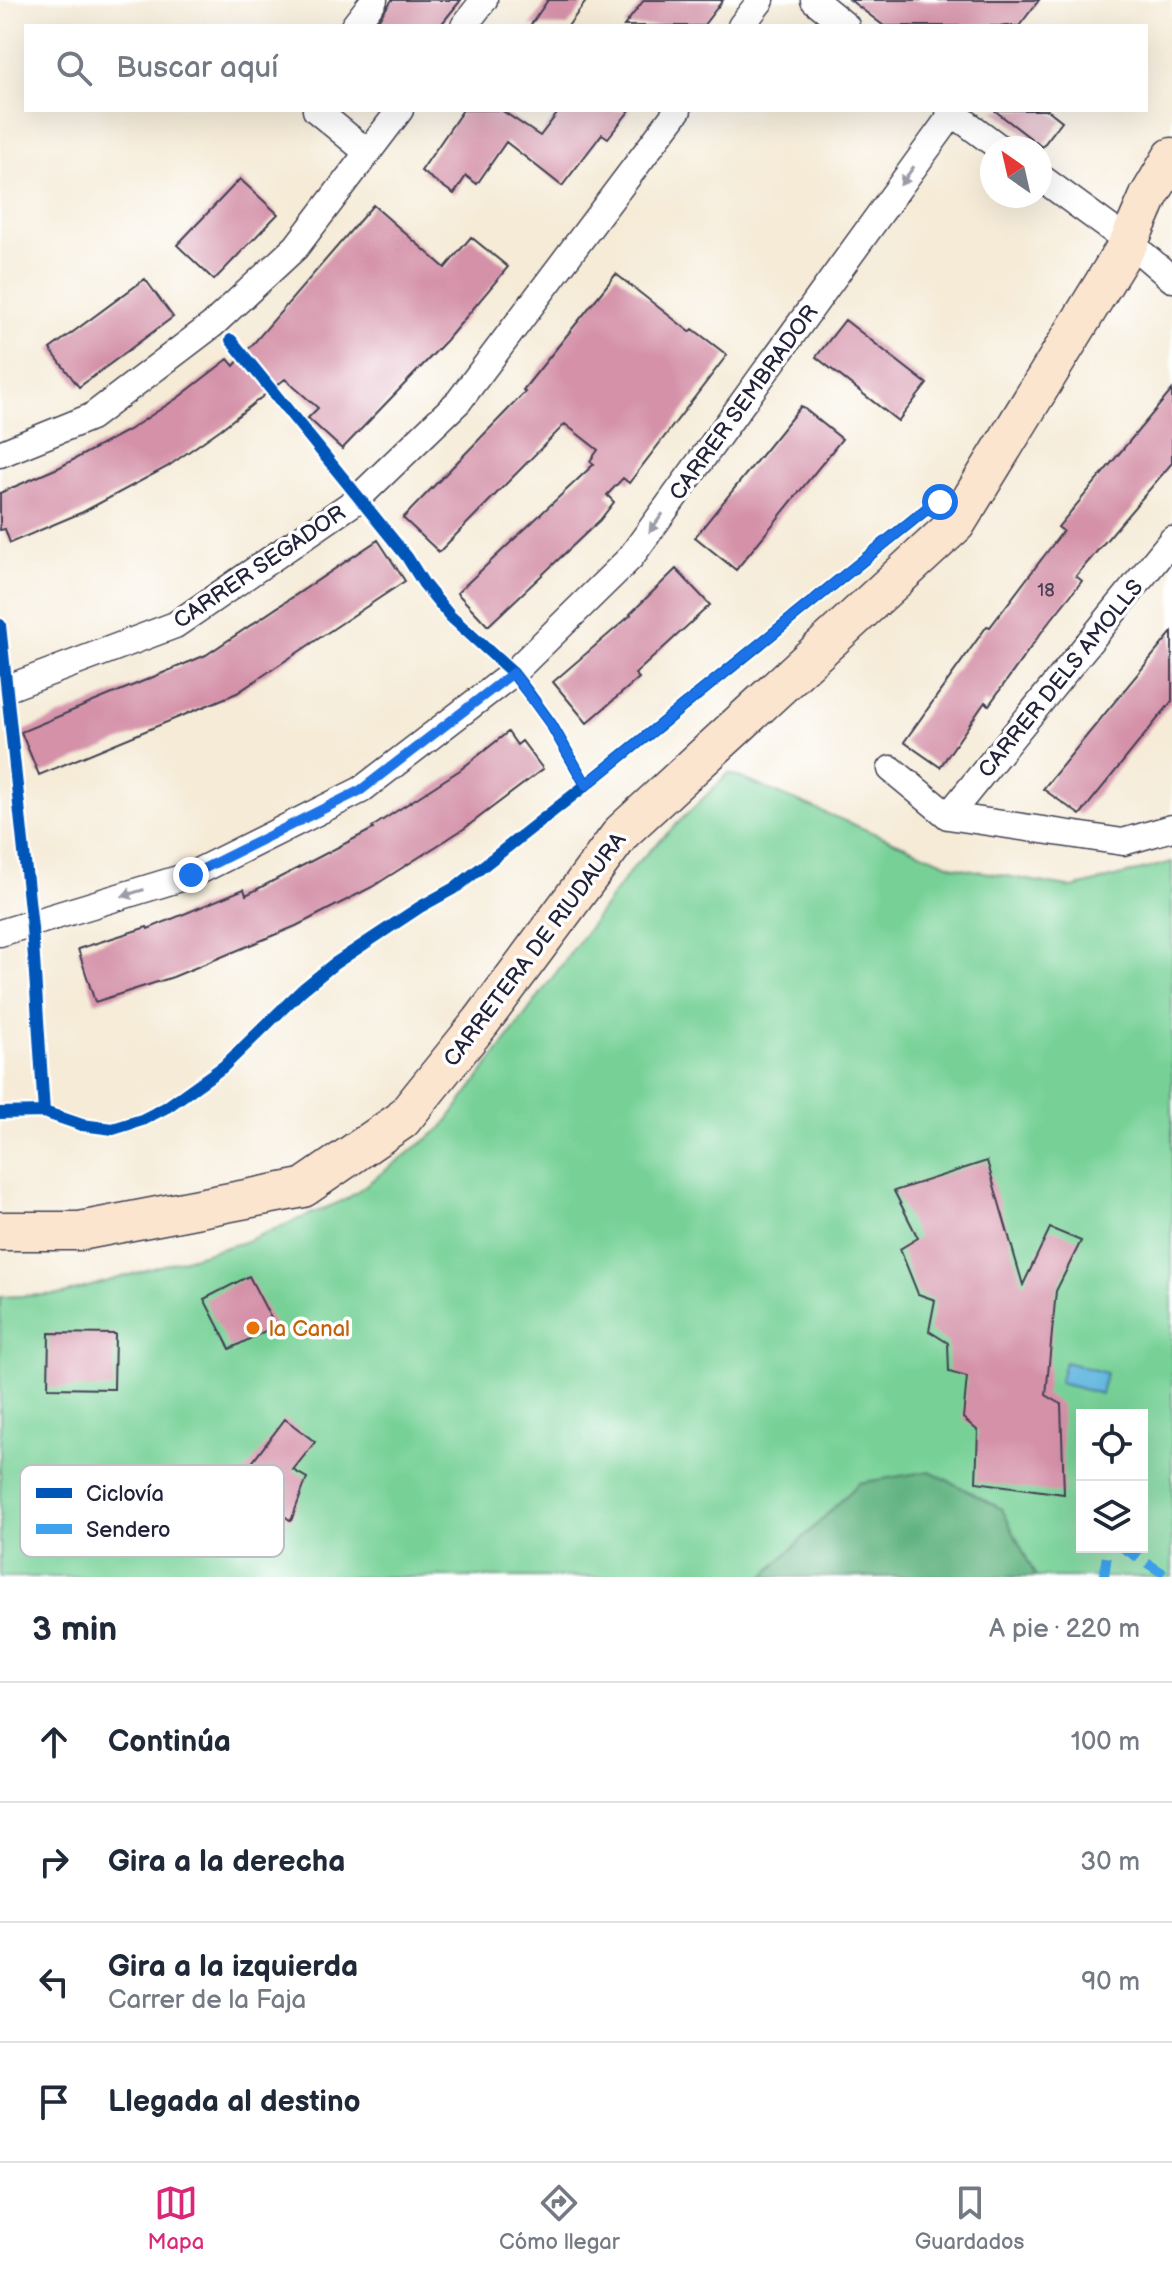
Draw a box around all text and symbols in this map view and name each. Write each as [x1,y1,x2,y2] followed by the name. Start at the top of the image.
[24,24,1148,112] search box
[52,46,96,90] icon: search
[116,50,278,86] text: Buscar aquí
[980,136,1052,208] north arrow
[900,166,915,187] one-way arrow
[664,300,824,506] street label: CARRER SEMBRADOR
[922,484,958,520] route start
[169,500,351,635] street label: CARRER SEGADOR
[648,512,664,534] one-way arrow
[973,575,1149,783] street label: CARRER DELS AMOLLS
[1037,580,1055,601] house number: 18
[438,827,632,1072] street label: CARRETERA DE RIUDAURA
[173,857,209,893] route end
[121,887,145,899] one-way arrow
[269,1316,350,1343] place label: la Canal
[244,1319,262,1337] marker: la Canal
[1076,1409,1148,1553] map controls
[1076,1409,1148,1481] button: locate
[20,1465,284,1557] legend
[86,1481,164,1508] text: Ciclovía
[1076,1481,1148,1553] button: layers
[86,1517,170,1544] text: Sendero
[32,1609,117,1650] text: 3 min
[989,1614,1140,1645] text: A pie · 220 m
[32,1720,76,1764] icon: ahead
[108,1724,231,1760] text: Continúa
[1071,1727,1140,1758] text: 100 m
[32,1840,76,1884] icon: right
[108,1844,345,1880] text: Gira a la derecha
[1080,1847,1140,1878] text: 30 m
[108,1949,358,1985] text: Gira a la izquierda
[32,1960,76,2004] icon: left
[1081,1967,1140,1998] text: 90 m
[108,1985,306,2016] text: Carrer de la Faja
[32,2080,76,2124] icon: arrive
[108,2084,361,2120] text: Llegada al destino
[147,2181,204,2256] tab: Mapa
[499,2181,620,2256] tab: Cómo llegar
[915,2181,1025,2256] tab: Guardados

